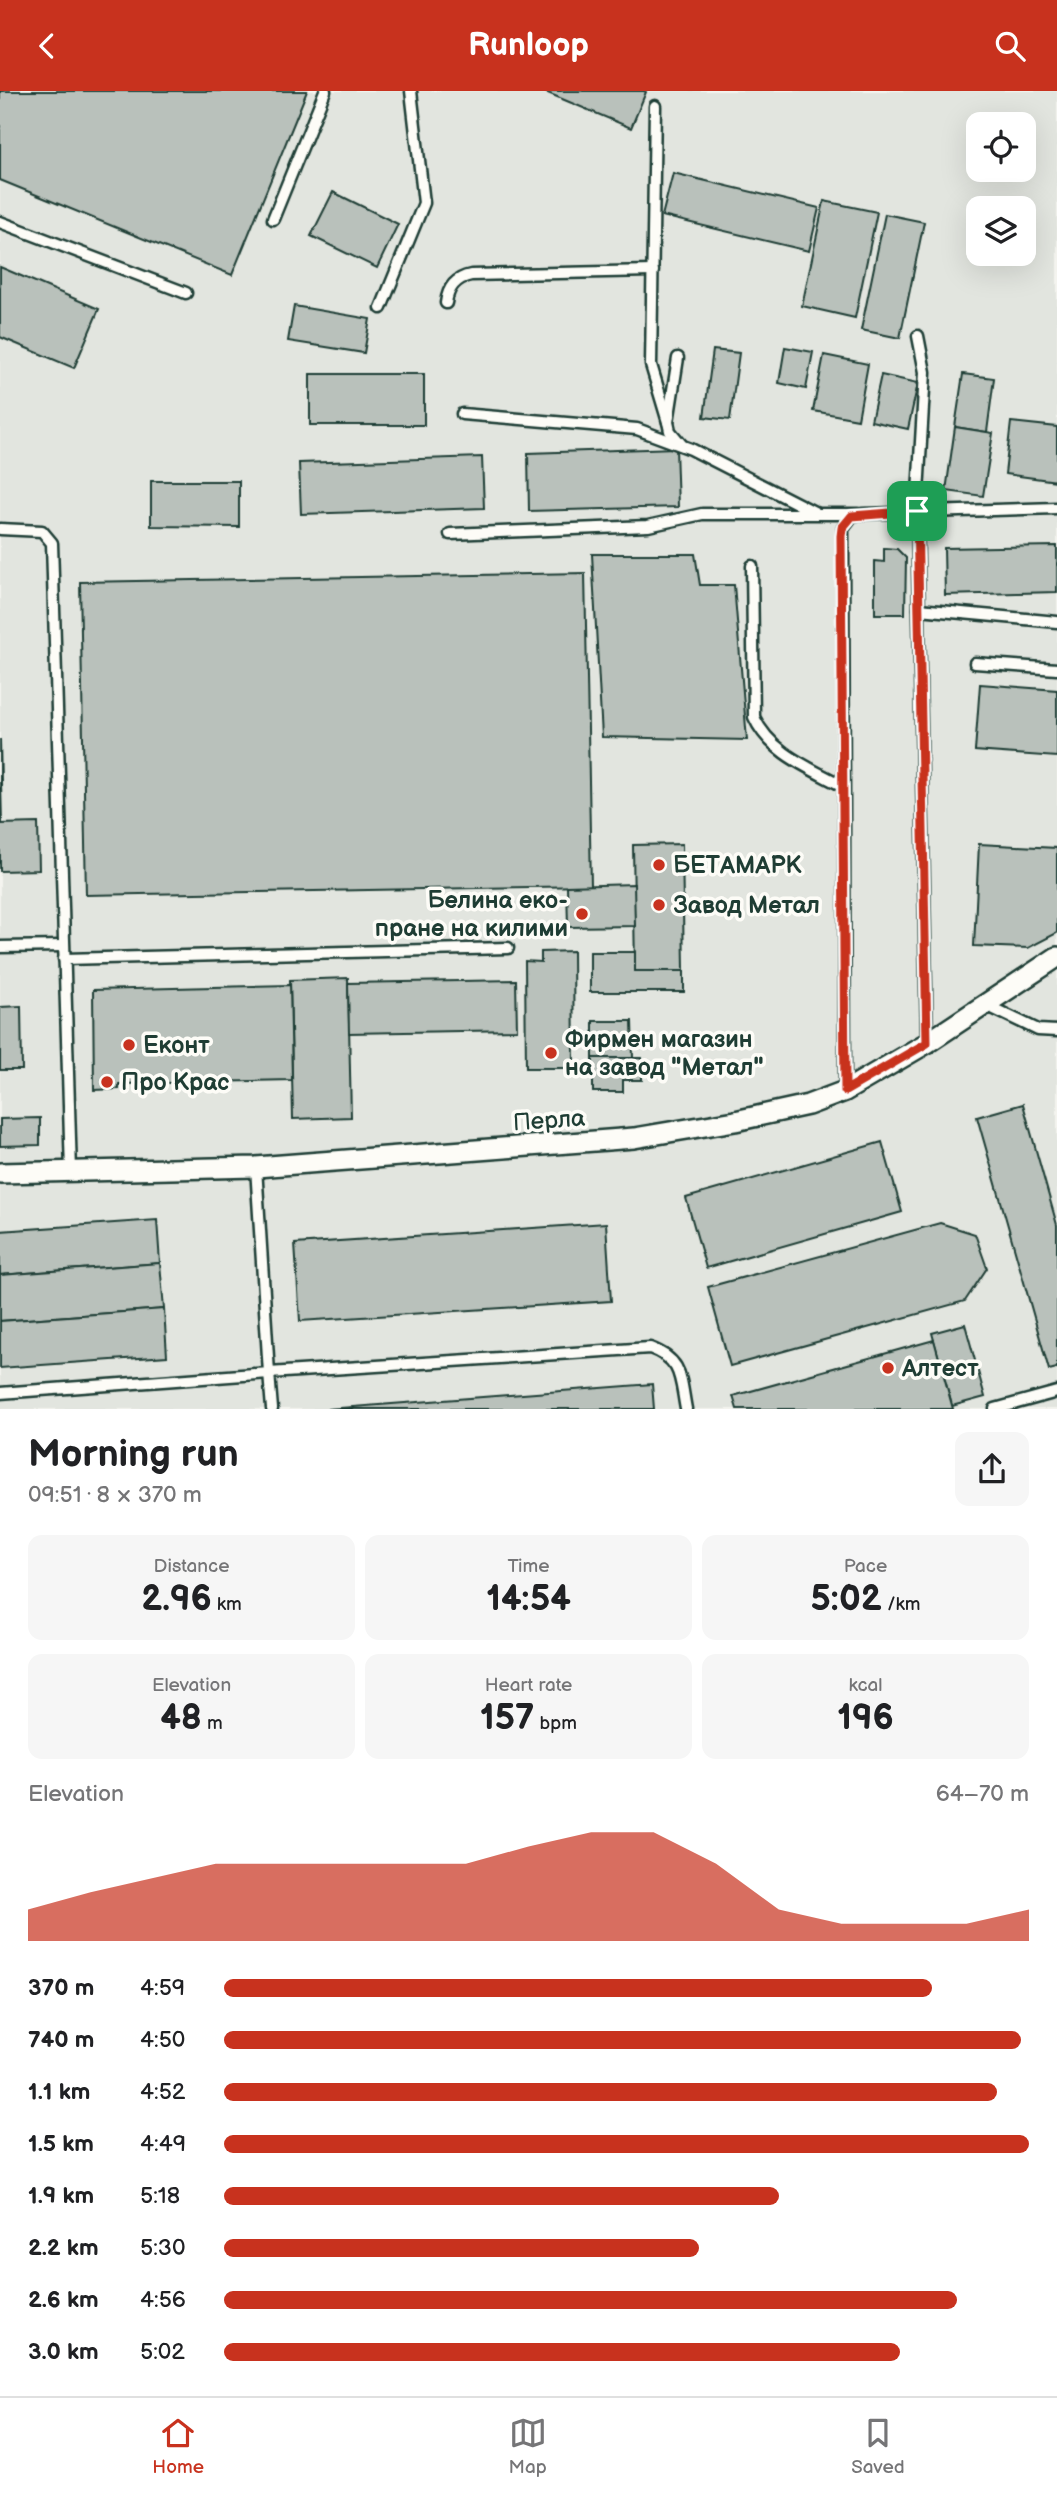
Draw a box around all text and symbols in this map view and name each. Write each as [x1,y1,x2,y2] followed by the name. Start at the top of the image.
[468,26,589,65] text: Runloop
[28,27,66,65] icon: back
[991,27,1029,65] icon: search
[966,112,1036,266] map controls
[966,112,1036,182] button: locate
[966,196,1036,266] button: layers
[887,481,947,541] pin
[898,492,936,530] icon: arrive
[673,851,803,880] place label: БЕТАМАРК
[651,857,667,873] marker: БЕТАМАРК
[375,886,568,943] place label: Белина еко- пране на килими
[673,891,820,920] place label: Завод Метал
[651,897,667,913] marker: Завод Метал
[574,906,590,922] marker: Белина еко- пране на килими
[565,1025,764,1082] place label: Фирмен магазин на завод "Метал"
[143,1031,210,1060] place label: Еконт
[121,1037,137,1053] marker: Еконт
[543,1045,559,1061] marker: Фирмен магазин на завод "Метал"
[121,1068,229,1097] place label: Про Крас
[99,1074,115,1090] marker: Про Крас
[512,1104,586,1137] street label: Перла
[901,1354,979,1383] place label: Алтест
[880,1360,896,1376] marker: Алтест
[28,1432,239,1477] text: Morning run
[955,1432,1029,1506] button: share
[28,1481,202,1509] text: 09:51 · 8 × 370 m
[154,1555,229,1578] text: Distance
[507,1555,550,1578] text: Time
[844,1555,887,1578] text: Pace
[141,1578,212,1621] text: 2.96
[486,1578,571,1621] text: 14:54
[810,1578,882,1621] text: 5:02
[212,1593,242,1616] text: km
[882,1593,921,1616] text: /km
[152,1674,231,1697] text: Elevation
[485,1674,572,1697] text: Heart rate
[848,1674,883,1697] text: kcal
[160,1697,202,1740] text: 48
[480,1697,534,1740] text: 157
[837,1697,894,1740] text: 196
[202,1712,223,1735] text: m
[534,1712,577,1735] text: bpm
[28,1780,124,1808] text: Elevation
[936,1780,1029,1808] text: 64–70 m
[28,1974,94,2002] text: 370 m
[140,1974,185,2002] text: 4:59
[28,2026,94,2054] text: 740 m
[140,2026,185,2054] text: 4:50
[28,2078,90,2106] text: 1.1 km
[140,2078,185,2106] text: 4:52
[28,2130,94,2158] text: 1.5 km
[140,2130,186,2158] text: 4:49
[28,2182,94,2210] text: 1.9 km
[140,2182,180,2210] text: 5:18
[28,2234,99,2262] text: 2.2 km
[140,2234,186,2262] text: 5:30
[28,2286,99,2314] text: 2.6 km
[140,2286,186,2314] text: 4:56
[28,2338,99,2366] text: 3.0 km
[140,2338,185,2366] text: 5:02
[152,2414,204,2479] tab: Home
[509,2414,547,2479] tab: Map
[851,2414,905,2479] tab: Saved

